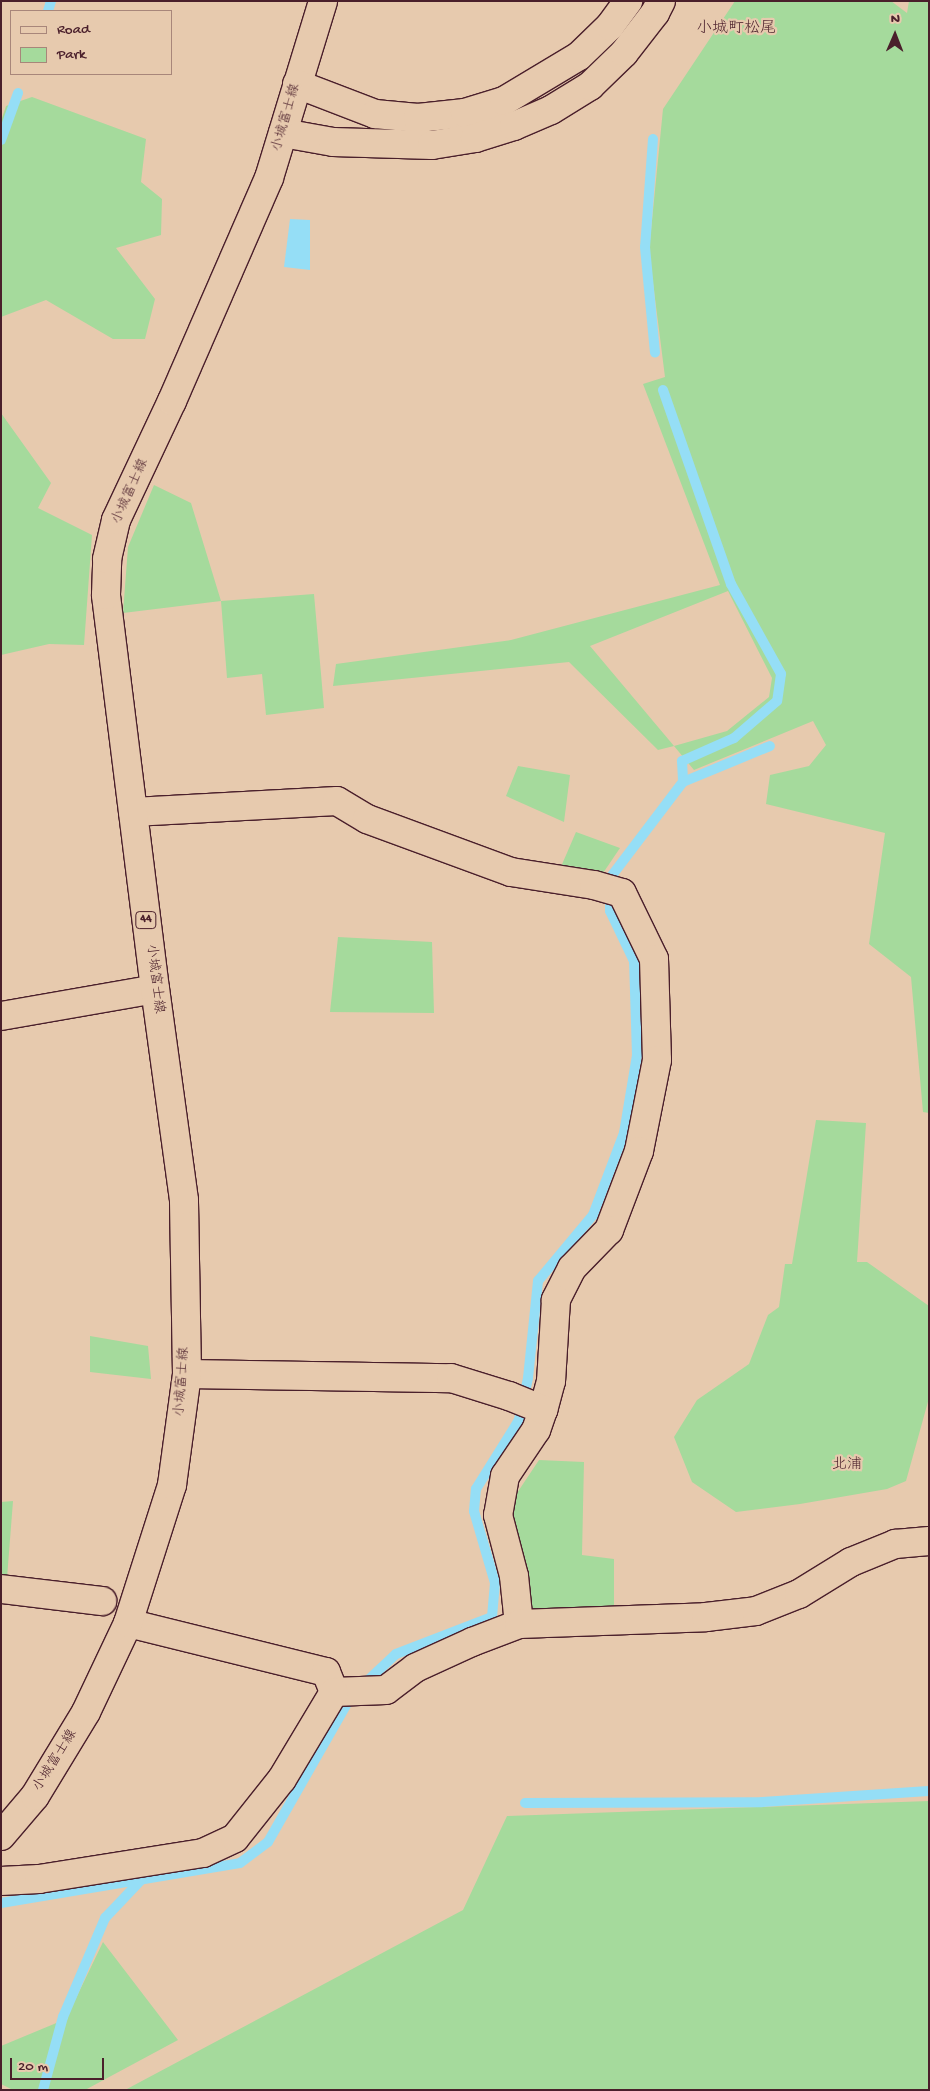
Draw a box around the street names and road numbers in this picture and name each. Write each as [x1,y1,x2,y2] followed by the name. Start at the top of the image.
[269,82,305,154] street label: 小城富士線
[109,457,153,527] street label: 小城富士線
[135,910,157,930] road number: 44
[141,943,167,1015] street label: 小城富士線
[172,1346,194,1418] street label: 小城富士線
[30,1727,82,1795] street label: 小城富士線

